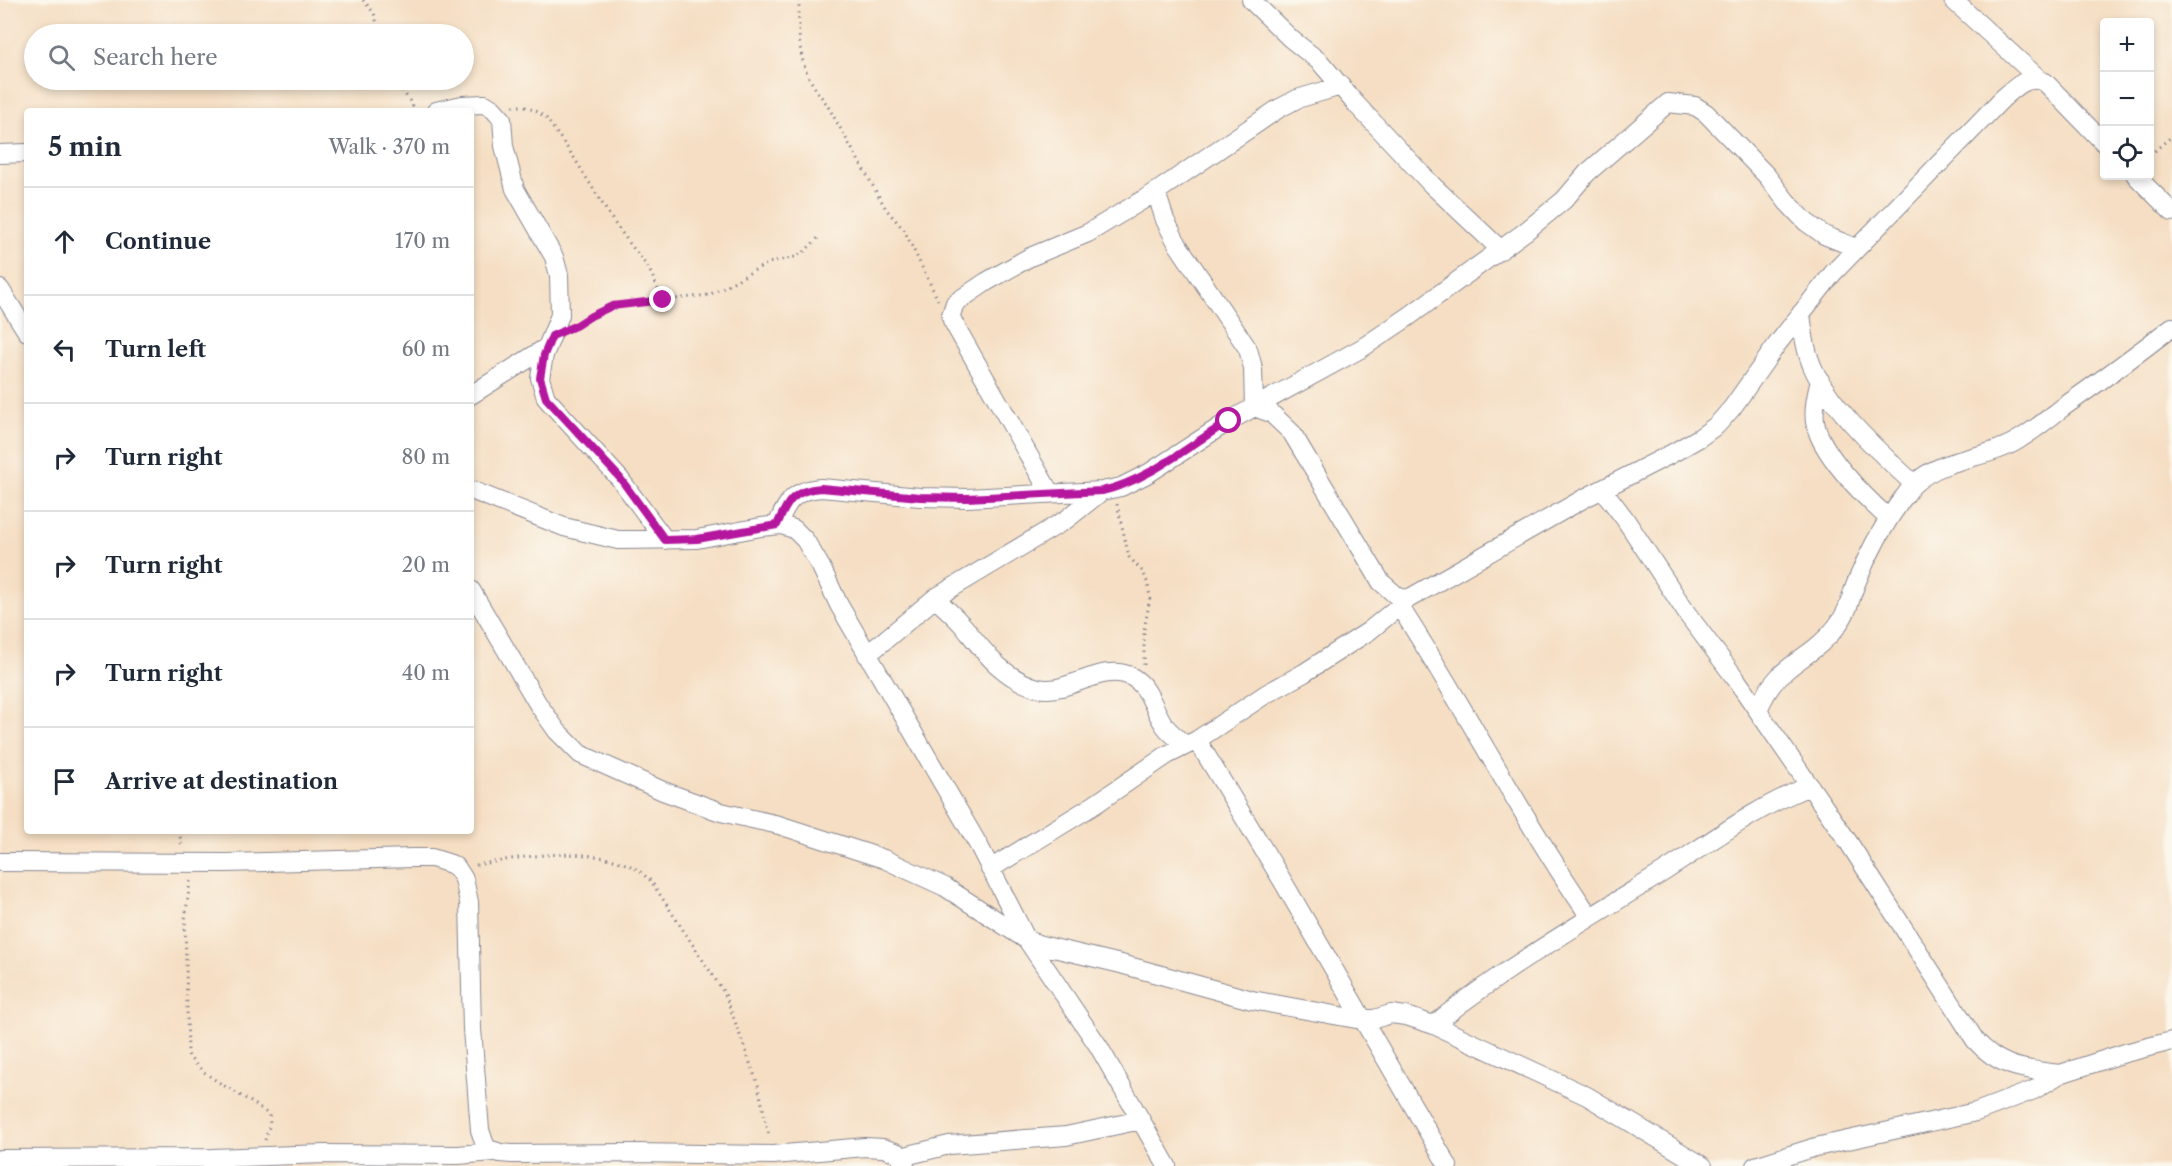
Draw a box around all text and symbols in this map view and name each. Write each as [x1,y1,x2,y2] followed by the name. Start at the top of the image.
[2100,18,2154,180] map controls
[2100,18,2154,72] button: +
[24,24,474,90] search box
[45,41,78,74] icon: search
[93,44,218,71] text: Search here
[2100,72,2154,126] button: −
[2100,126,2154,180] button: locate
[48,131,122,163] text: 5 min
[328,135,450,159] text: Walk · 370 m
[48,225,81,258] icon: ahead
[105,228,211,255] text: Continue
[395,229,450,253] text: 170 m
[649,286,675,312] route end
[48,333,81,366] icon: left
[105,336,206,363] text: Turn left
[402,337,450,361] text: 60 m
[1215,407,1241,433] route start
[48,441,81,474] icon: right
[105,444,223,471] text: Turn right
[402,445,450,469] text: 80 m
[48,549,81,582] icon: right
[105,552,223,579] text: Turn right
[402,553,450,577] text: 20 m
[48,657,81,690] icon: right
[105,660,223,687] text: Turn right
[402,661,450,685] text: 40 m
[48,765,81,798] icon: arrive
[105,768,338,795] text: Arrive at destination

